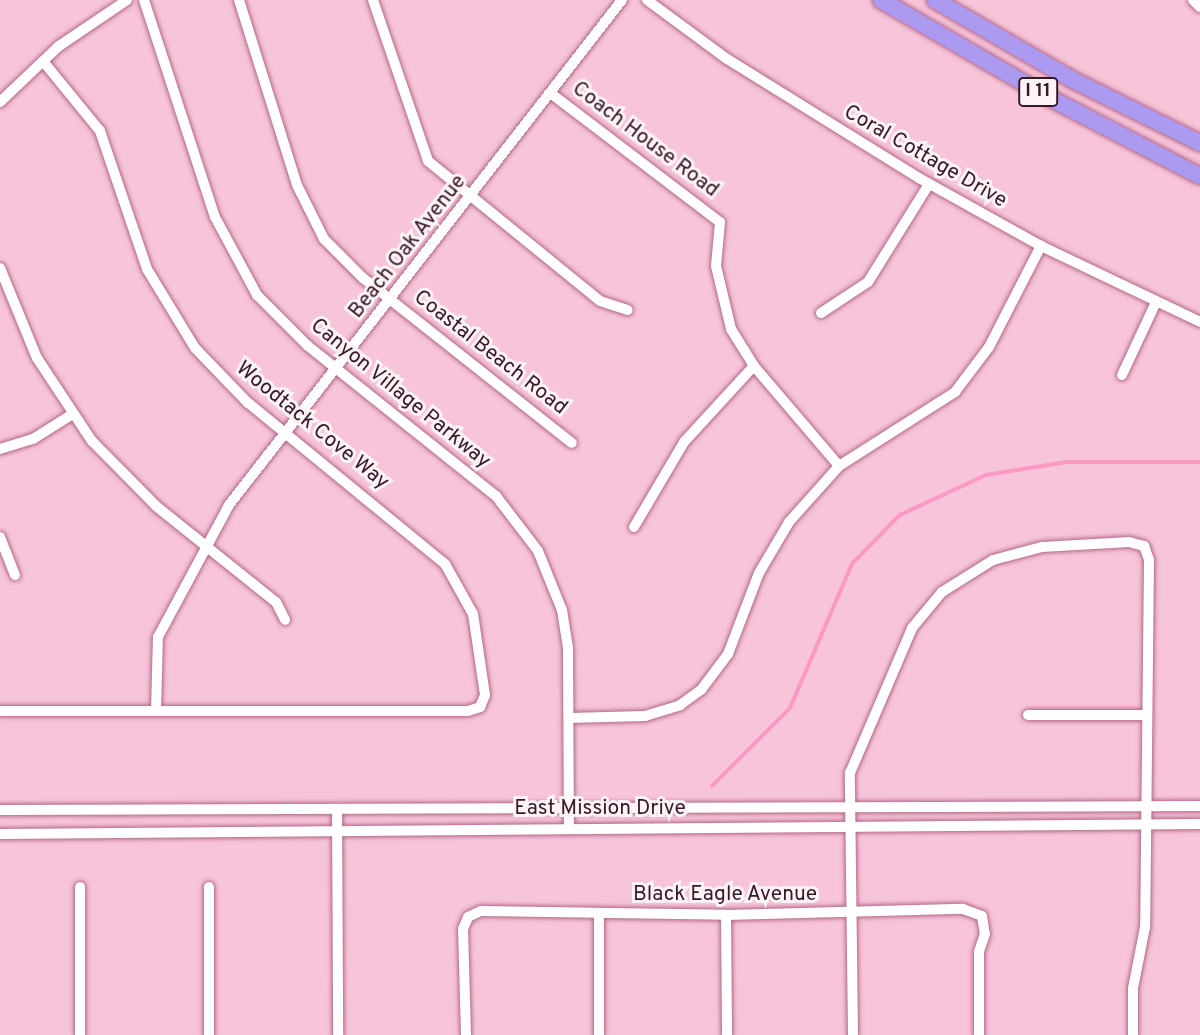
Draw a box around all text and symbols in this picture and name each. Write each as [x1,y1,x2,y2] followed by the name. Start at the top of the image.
[1017,76,1059,108] road number: I 11
[567,77,723,203] street label: Coach House Road
[839,100,1011,214] street label: Coral Cottage Drive
[344,170,472,324] street label: Beach Oak Avenue
[408,285,572,421] street label: Coastal Beach Road
[305,313,495,475] street label: Canyon Village Parkway
[230,356,394,496] street label: Woodtack Cove Way
[514,796,686,822] street label: East Mission Drive
[633,882,817,908] street label: Black Eagle Avenue

